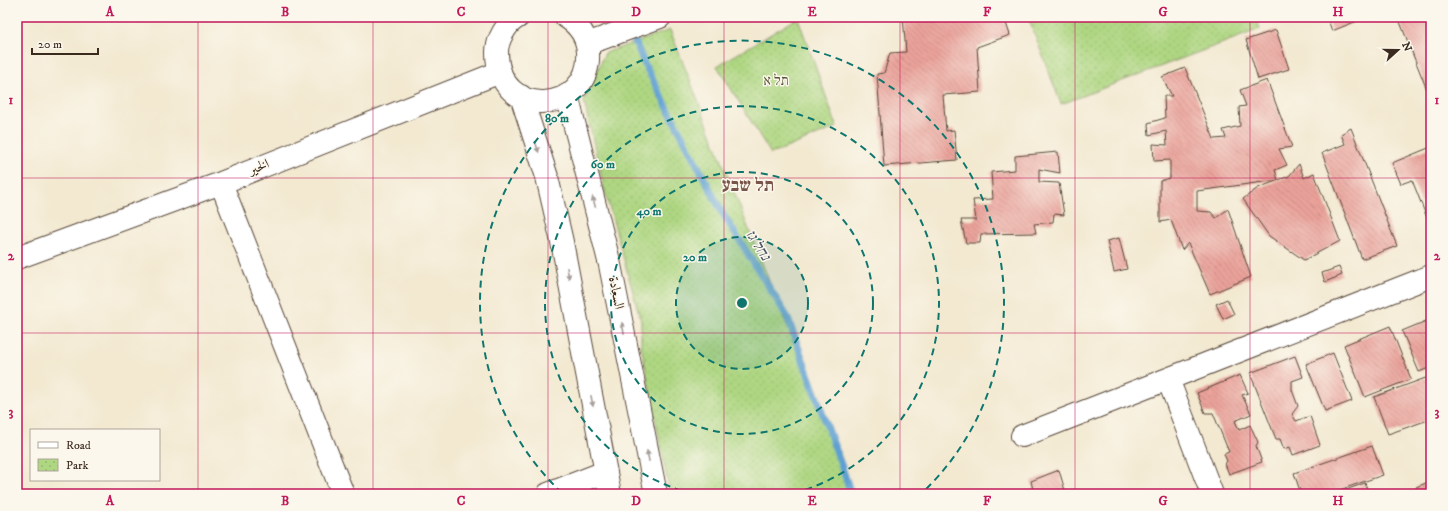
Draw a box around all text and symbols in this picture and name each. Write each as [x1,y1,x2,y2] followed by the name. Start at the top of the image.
[105,4,115,20] text: A
[281,4,289,20] text: B
[457,4,466,20] text: C
[631,4,641,20] text: D
[807,4,817,20] text: E
[983,4,992,20] text: F
[1158,4,1168,20] text: G
[1333,4,1344,20] text: H
[32,30,98,56] scale bar
[1378,30,1418,70] north arrow
[38,37,62,52] text: 20 m
[1398,40,1415,53] text: N
[763,72,789,90] park label: תל א
[9,92,14,108] text: 1
[1435,92,1440,108] text: 1
[545,111,569,126] text: 80 m
[535,141,541,153] one-way arrow
[244,155,272,180] street label: الخير
[591,157,615,172] text: 60 m
[722,175,774,197] district label: תל שבע
[591,195,597,207] one-way arrow
[636,204,661,219] text: 40 m
[741,226,775,265] water label: נחל גז
[8,248,15,264] text: 2
[1434,248,1441,264] text: 2
[683,250,707,265] text: 20 m
[565,267,571,279] one-way arrow
[604,275,628,311] street label: السعادة
[735,296,749,310] centre of rings
[620,322,626,334] one-way arrow
[589,395,595,407] one-way arrow
[9,404,14,420] text: 3
[1435,404,1440,420] text: 3
[30,429,160,481] legend
[66,438,91,453] text: Road
[645,450,651,462] one-way arrow
[66,458,88,473] text: Park
[105,493,115,509] text: A
[281,493,289,509] text: B
[457,493,466,509] text: C
[631,493,641,509] text: D
[807,493,817,509] text: E
[983,493,992,509] text: F
[1158,493,1168,509] text: G
[1333,493,1344,509] text: H

